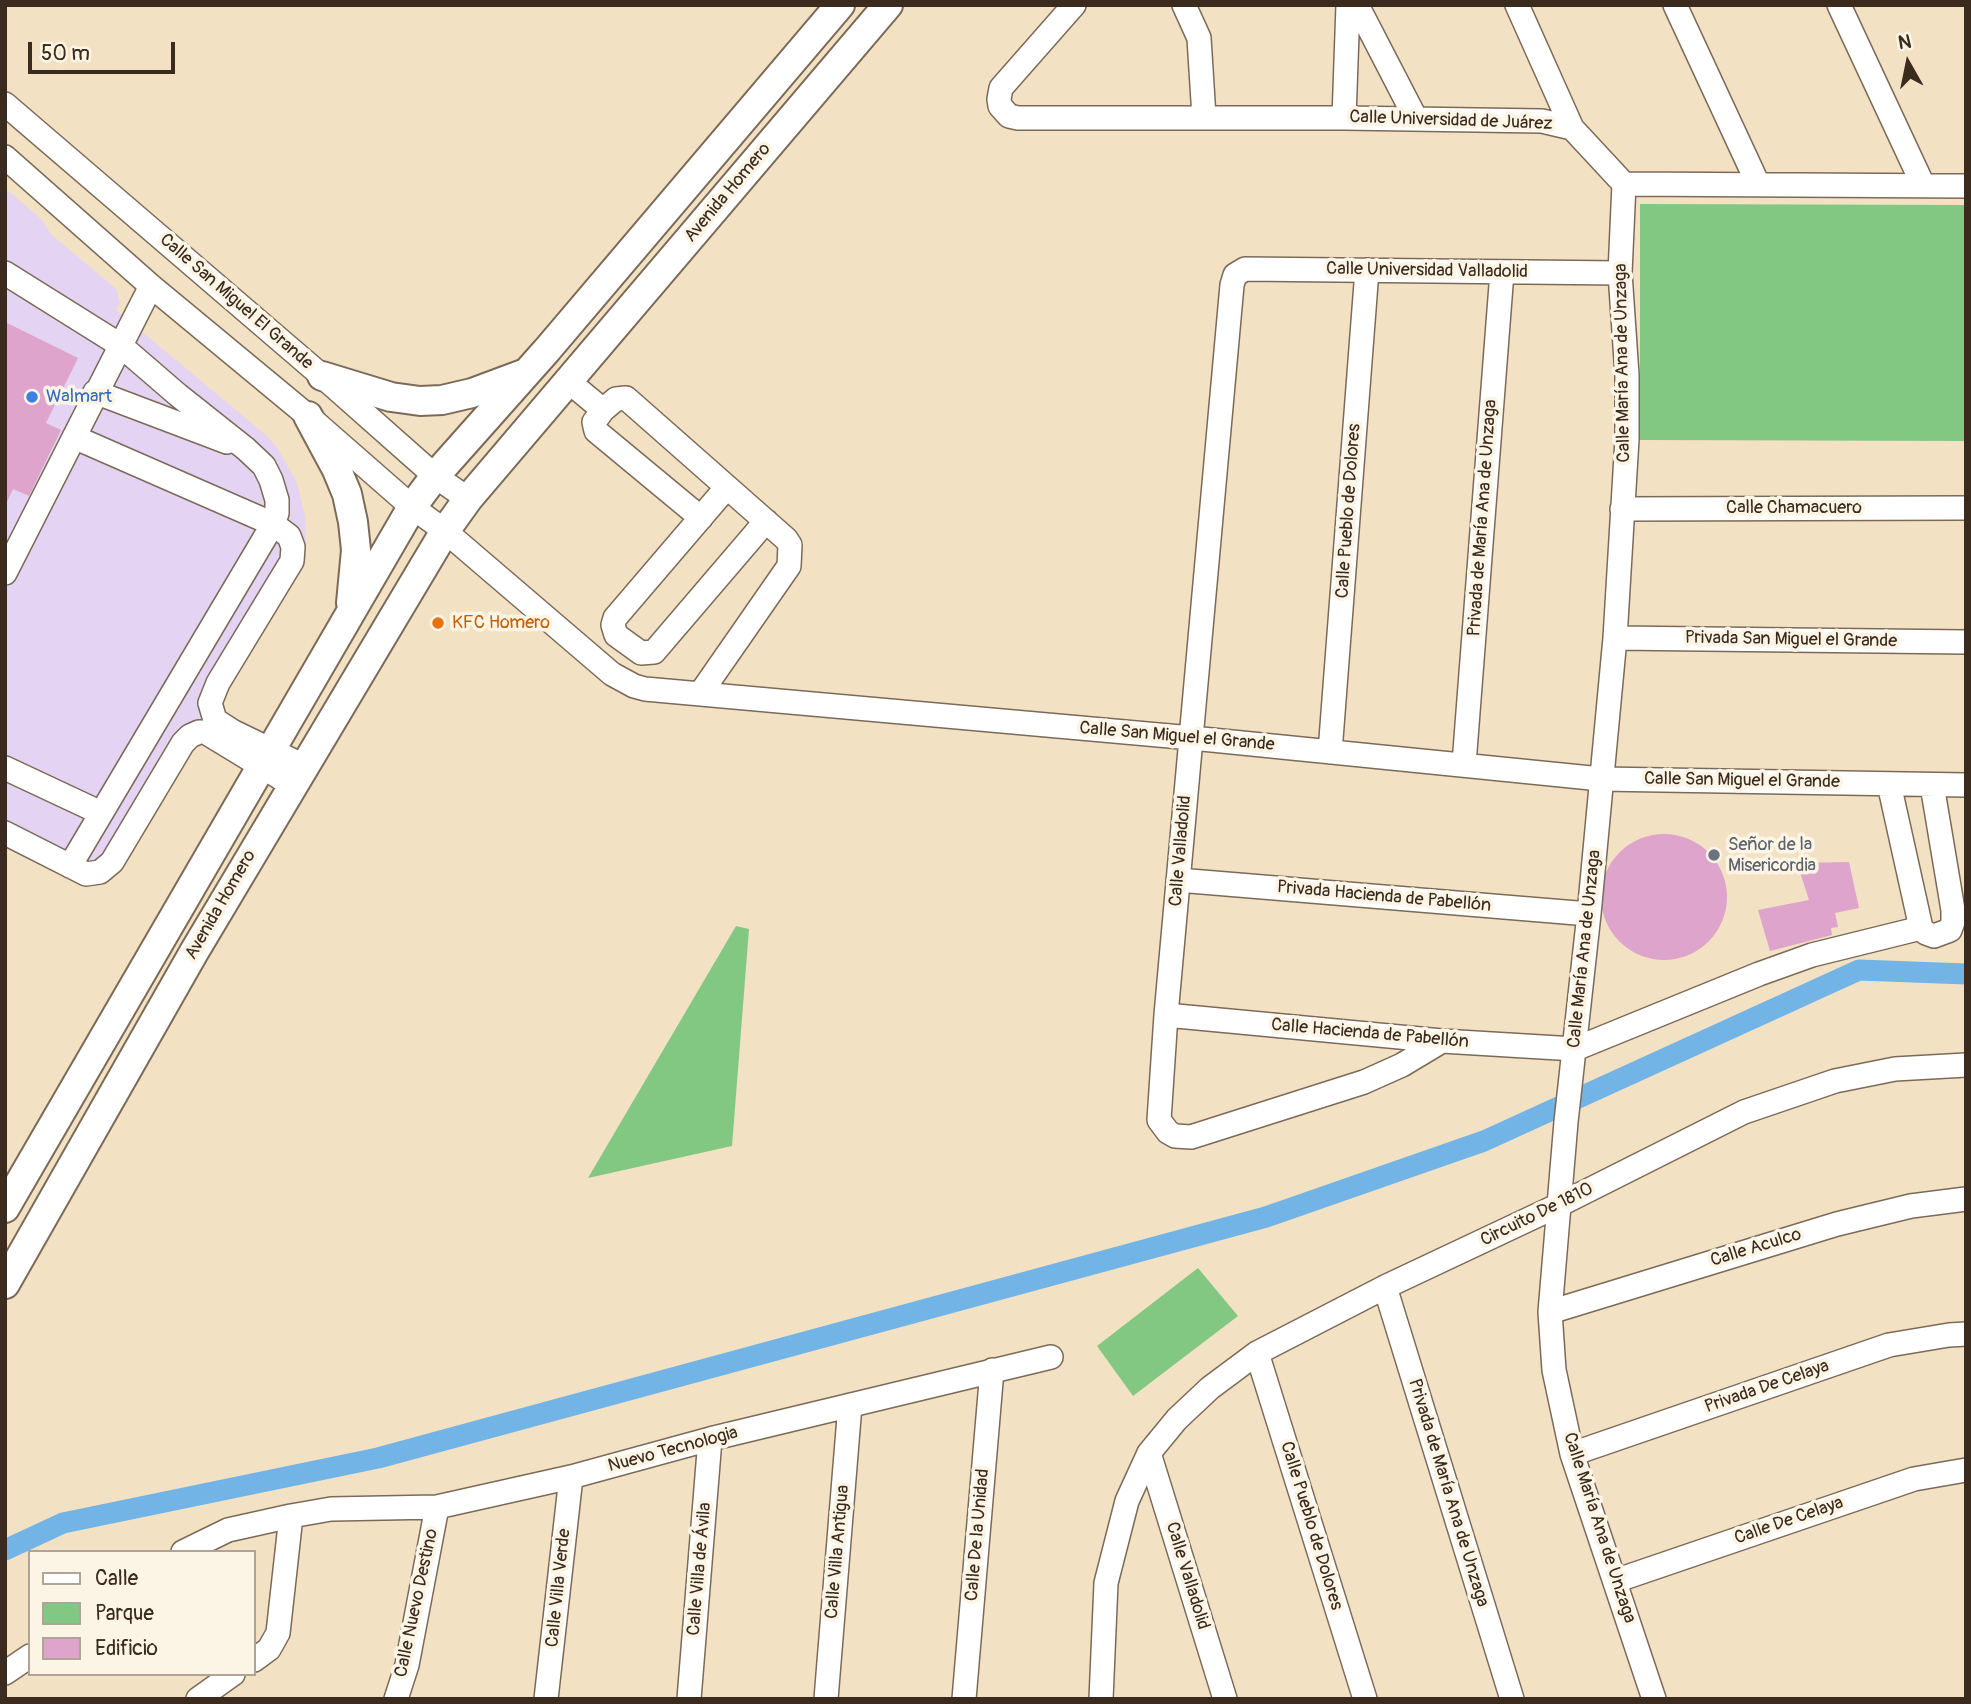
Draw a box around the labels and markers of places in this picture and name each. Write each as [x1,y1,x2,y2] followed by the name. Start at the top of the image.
[46,386,112,408] place label: Walmart
[24,389,40,405] marker: Walmart
[452,612,550,634] place label: KFC Homero
[430,615,446,631] marker: KFC Homero
[1728,834,1816,876] place label: Señor de la Misericordia
[1706,847,1722,863] marker: Señor de la Misericordia

